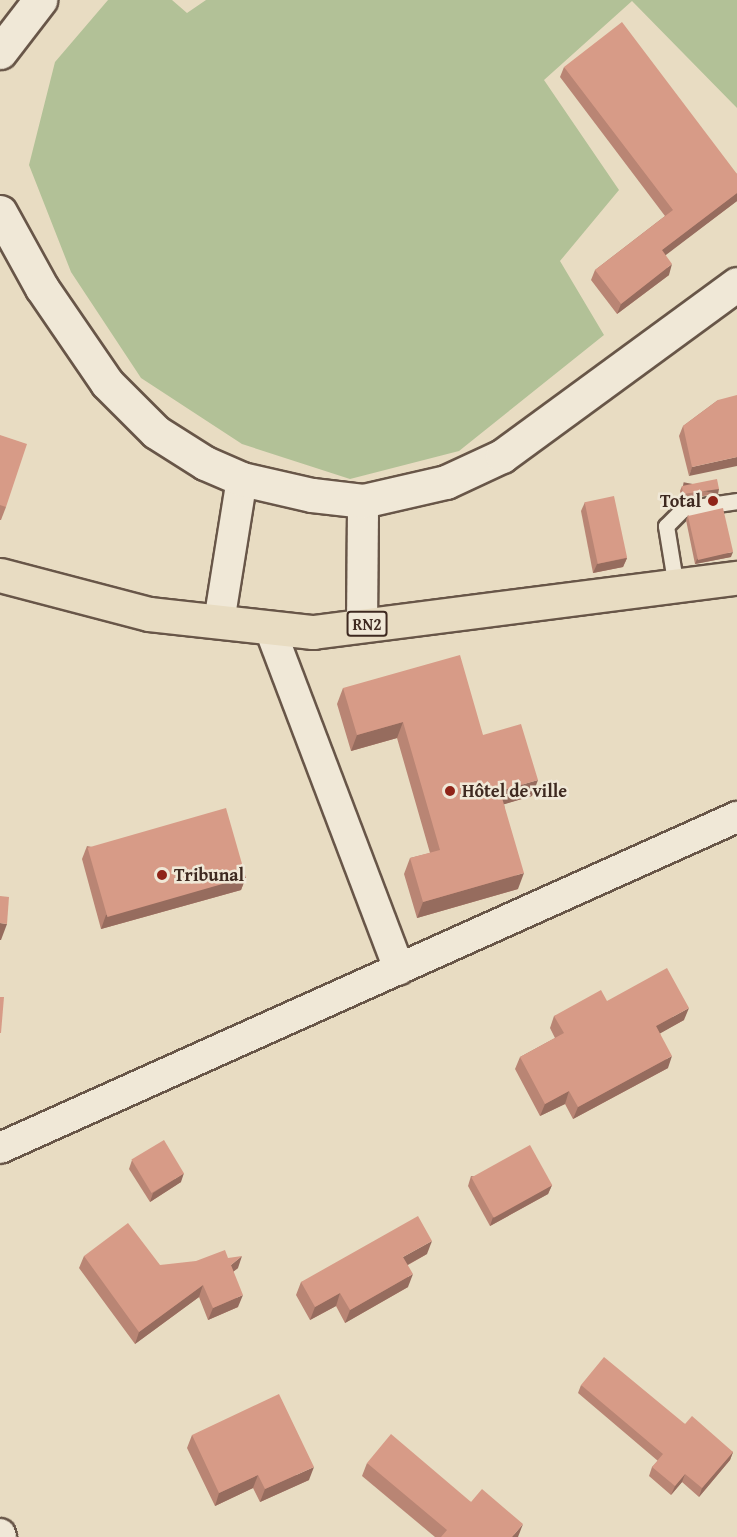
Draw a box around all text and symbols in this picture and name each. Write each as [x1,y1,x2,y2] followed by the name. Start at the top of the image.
[660,490,701,512] place label: Total
[706,494,720,508] marker: Total
[346,611,388,637] road number: RN2
[462,780,567,802] place label: Hôtel de ville
[443,784,457,798] marker: Hôtel de ville
[174,864,244,886] place label: Tribunal
[155,868,169,882] marker: Tribunal

